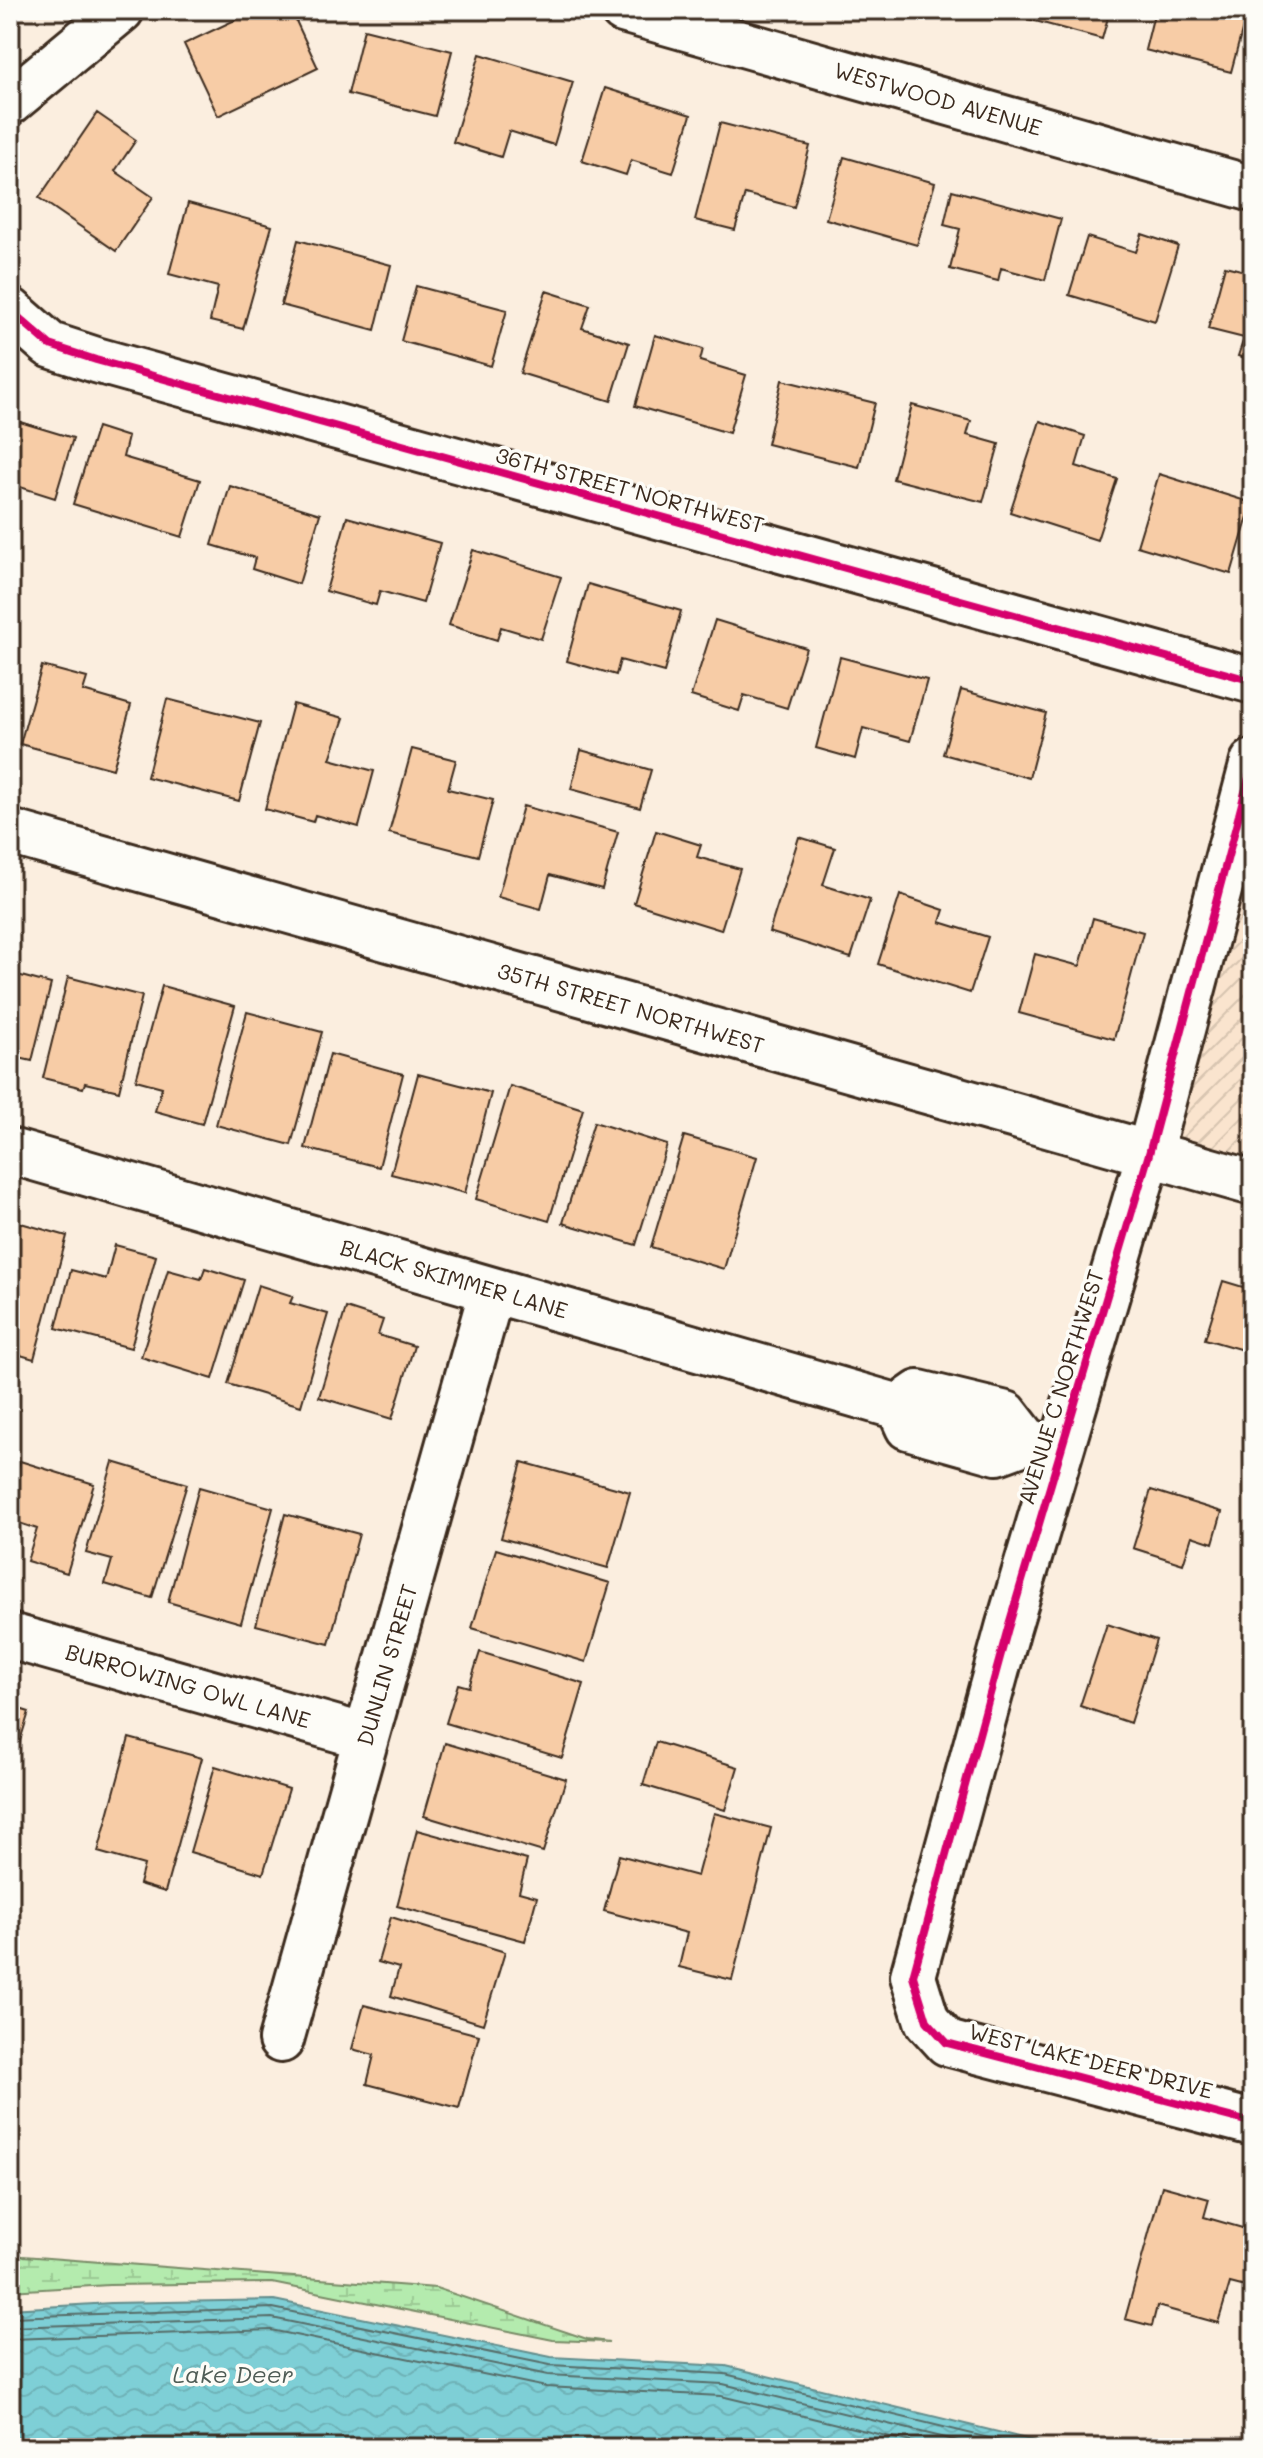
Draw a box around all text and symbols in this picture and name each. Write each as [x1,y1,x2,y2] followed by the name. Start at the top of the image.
[831,55,1046,142] street label: WESTWOOD AVENUE
[493,440,768,539] street label: 36TH STREET NORTHWEST
[494,956,768,1060] street label: 35TH STREET NORTHWEST
[337,1232,571,1325] street label: BLACK SKIMMER LANE
[1011,1266,1110,1508] street label: AVENUE C NORTHWEST
[350,1581,423,1749] street label: DUNLIN STREET
[62,1637,314,1734] street label: BURROWING OWL LANE
[966,2016,1216,2105] street label: WEST LAKE DEER DRIVE
[172,2358,294,2389] water label: Lake Deer

